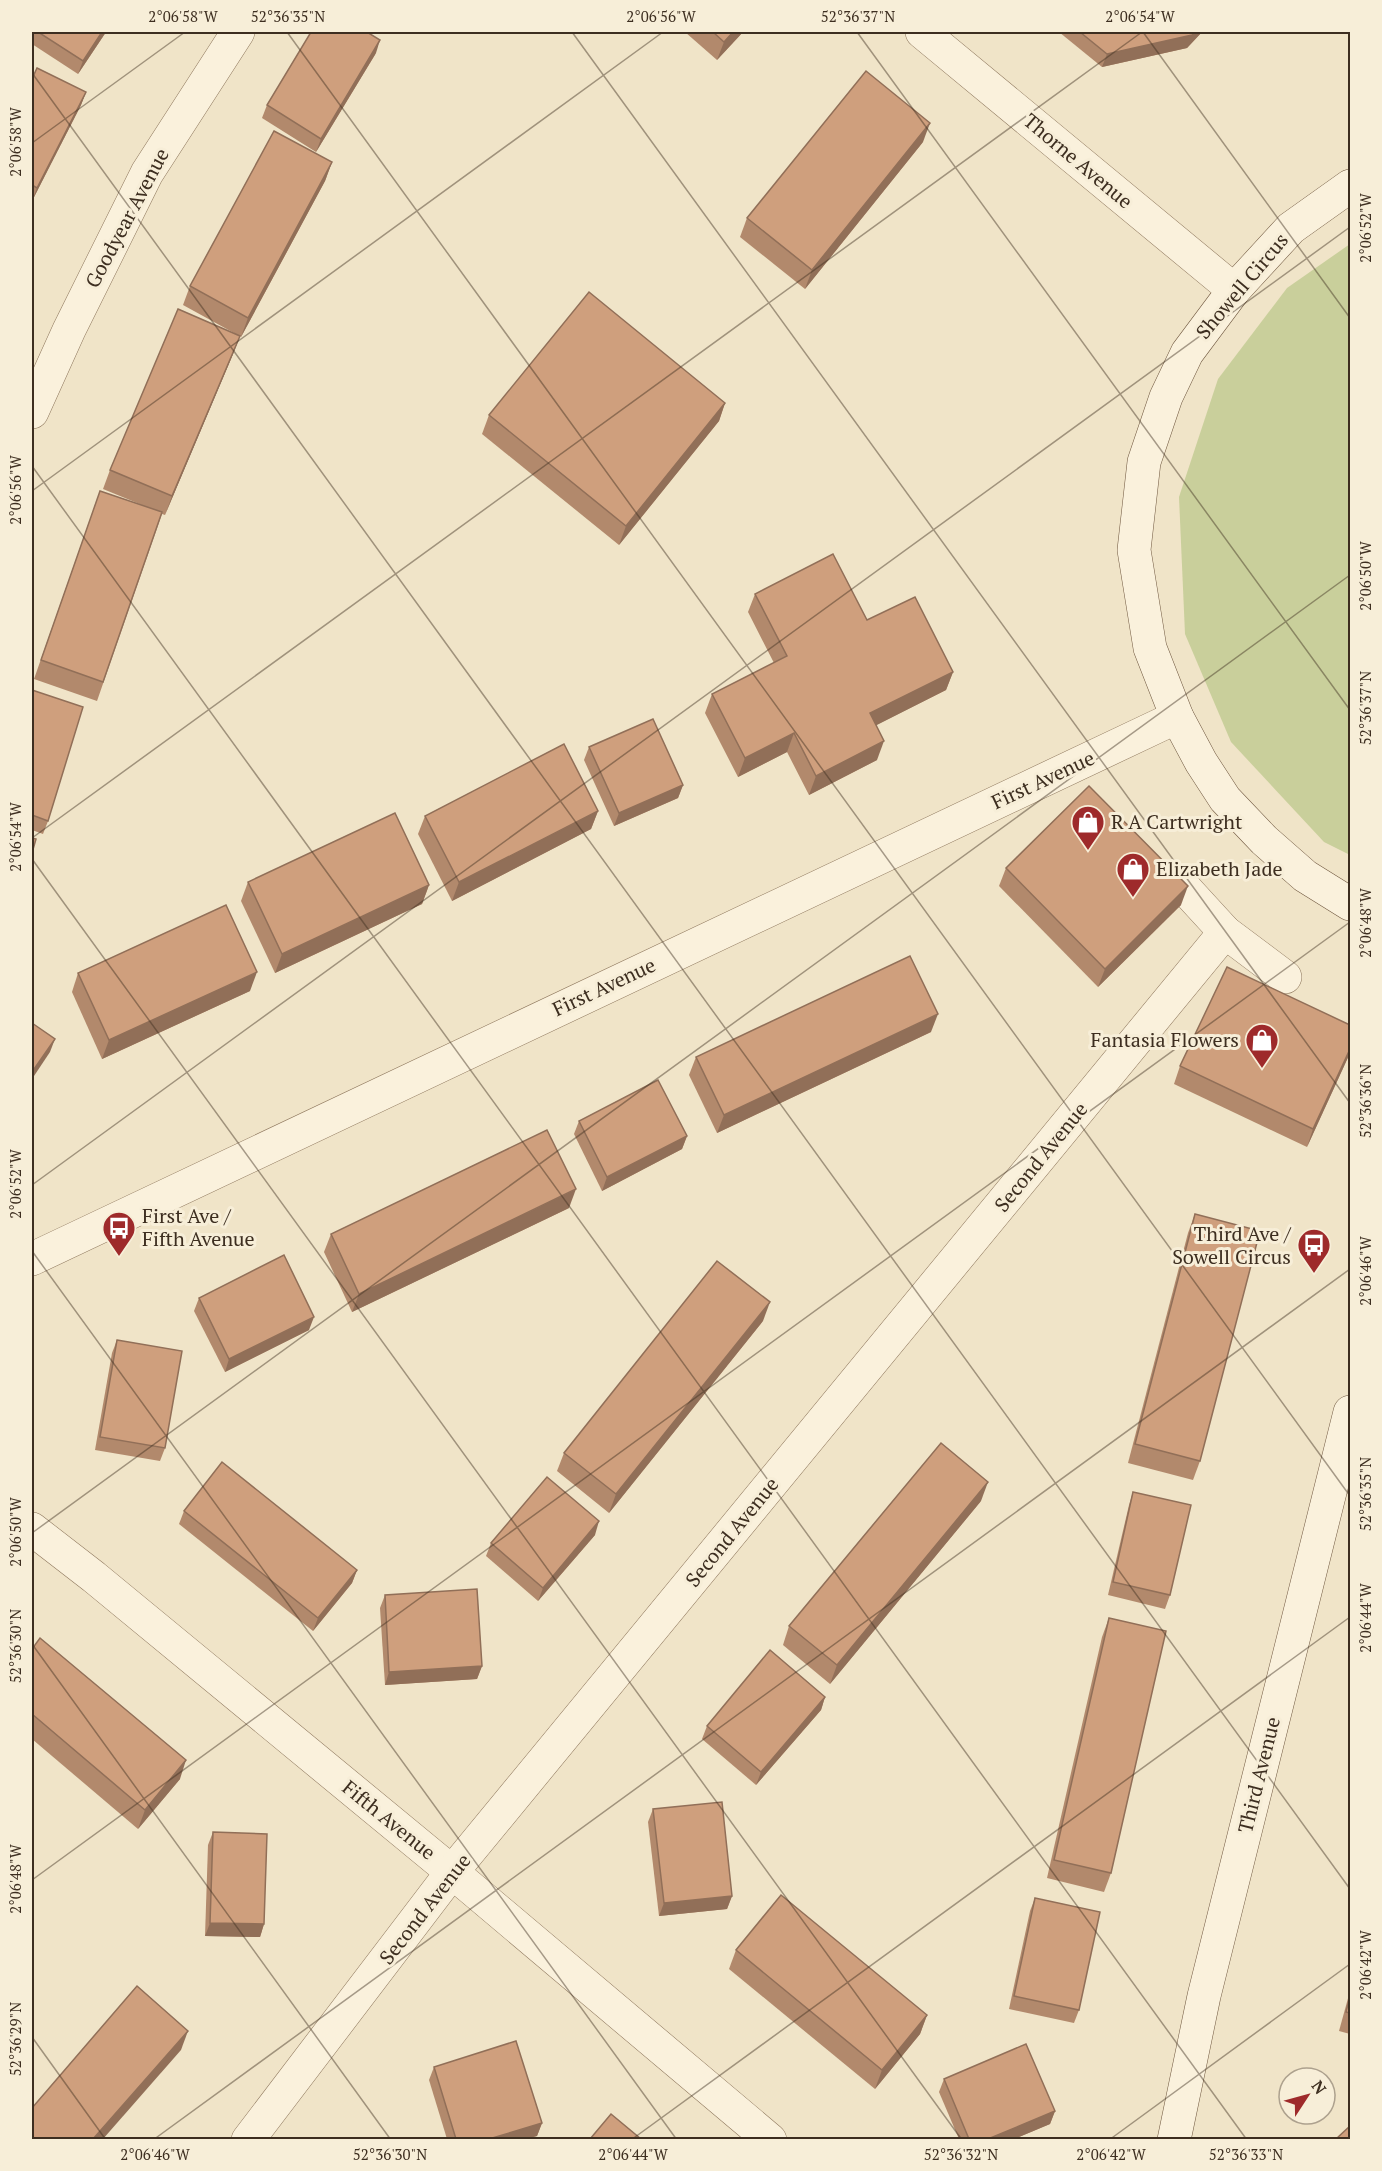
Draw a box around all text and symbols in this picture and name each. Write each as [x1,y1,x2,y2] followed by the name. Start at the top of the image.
[148,6,219,26] text: 2°06'58"W
[251,6,325,26] text: 52°36'35"N
[626,6,697,26] text: 2°06'56"W
[821,6,895,26] text: 52°36'37"N
[1105,6,1176,26] text: 2°06'54"W
[5,106,25,177] text: 2°06'58"W
[1018,107,1139,214] street label: Thorne Avenue
[78,143,175,292] street label: Goodyear Avenue
[1355,192,1375,263] text: 2°06'52"W
[1189,227,1294,344] street label: Showell Circus
[5,454,25,525] text: 2°06'56"W
[1355,540,1375,611] text: 2°06'50"W
[1355,671,1375,745] text: 52°36'37"N
[987,744,1099,815] street label: First Avenue
[5,801,25,872] text: 2°06'54"W
[1070,804,1106,851] shop icon: R A Cartwright
[1111,808,1243,835] place label: R A Cartwright
[1115,851,1151,898] shop icon: Elizabeth Jade
[1156,855,1283,882] place label: Elizabeth Jade
[1355,887,1375,958] text: 2°06'48"W
[548,951,660,1022] street label: First Avenue
[1244,1022,1280,1069] shop icon: Fantasia Flowers
[1091,1026,1239,1053] place label: Fantasia Flowers
[1355,1064,1375,1138] text: 52°36'36"N
[988,1096,1093,1217] street label: Second Avenue
[5,1148,25,1219] text: 2°06'52"W
[142,1202,255,1252] place label: First Ave / Fifth Avenue
[101,1210,137,1257] bus stop icon: First Ave / Fifth Avenue
[1172,1220,1292,1270] place label: Third Ave / Sowell Circus
[1296,1227,1332,1274] bus stop icon: Third Ave / Sowell Circus
[1355,1235,1375,1306] text: 2°06'46"W
[1355,1457,1375,1531] text: 52°36'35"N
[679,1471,784,1592] street label: Second Avenue
[5,1496,25,1567] text: 2°06'50"W
[1355,1582,1375,1653] text: 2°06'44"W
[5,1609,25,1683] text: 52°36'30"N
[1231,1714,1286,1836] street label: Third Avenue
[337,1774,442,1866] street label: Fifth Avenue
[5,1843,25,1914] text: 2°06'48"W
[373,1848,476,1970] street label: Second Avenue
[1355,1929,1375,2000] text: 2°06'42"W
[5,2002,25,2076] text: 52°36'29"N
[1277,2066,1337,2126] north arrow
[1307,2076,1332,2099] text: N
[120,2144,191,2164] text: 2°06'46"W
[353,2144,427,2164] text: 52°36'30"N
[598,2144,669,2164] text: 2°06'44"W
[924,2144,998,2164] text: 52°36'32"N
[1076,2144,1147,2164] text: 2°06'42"W
[1209,2144,1283,2164] text: 52°36'33"N

